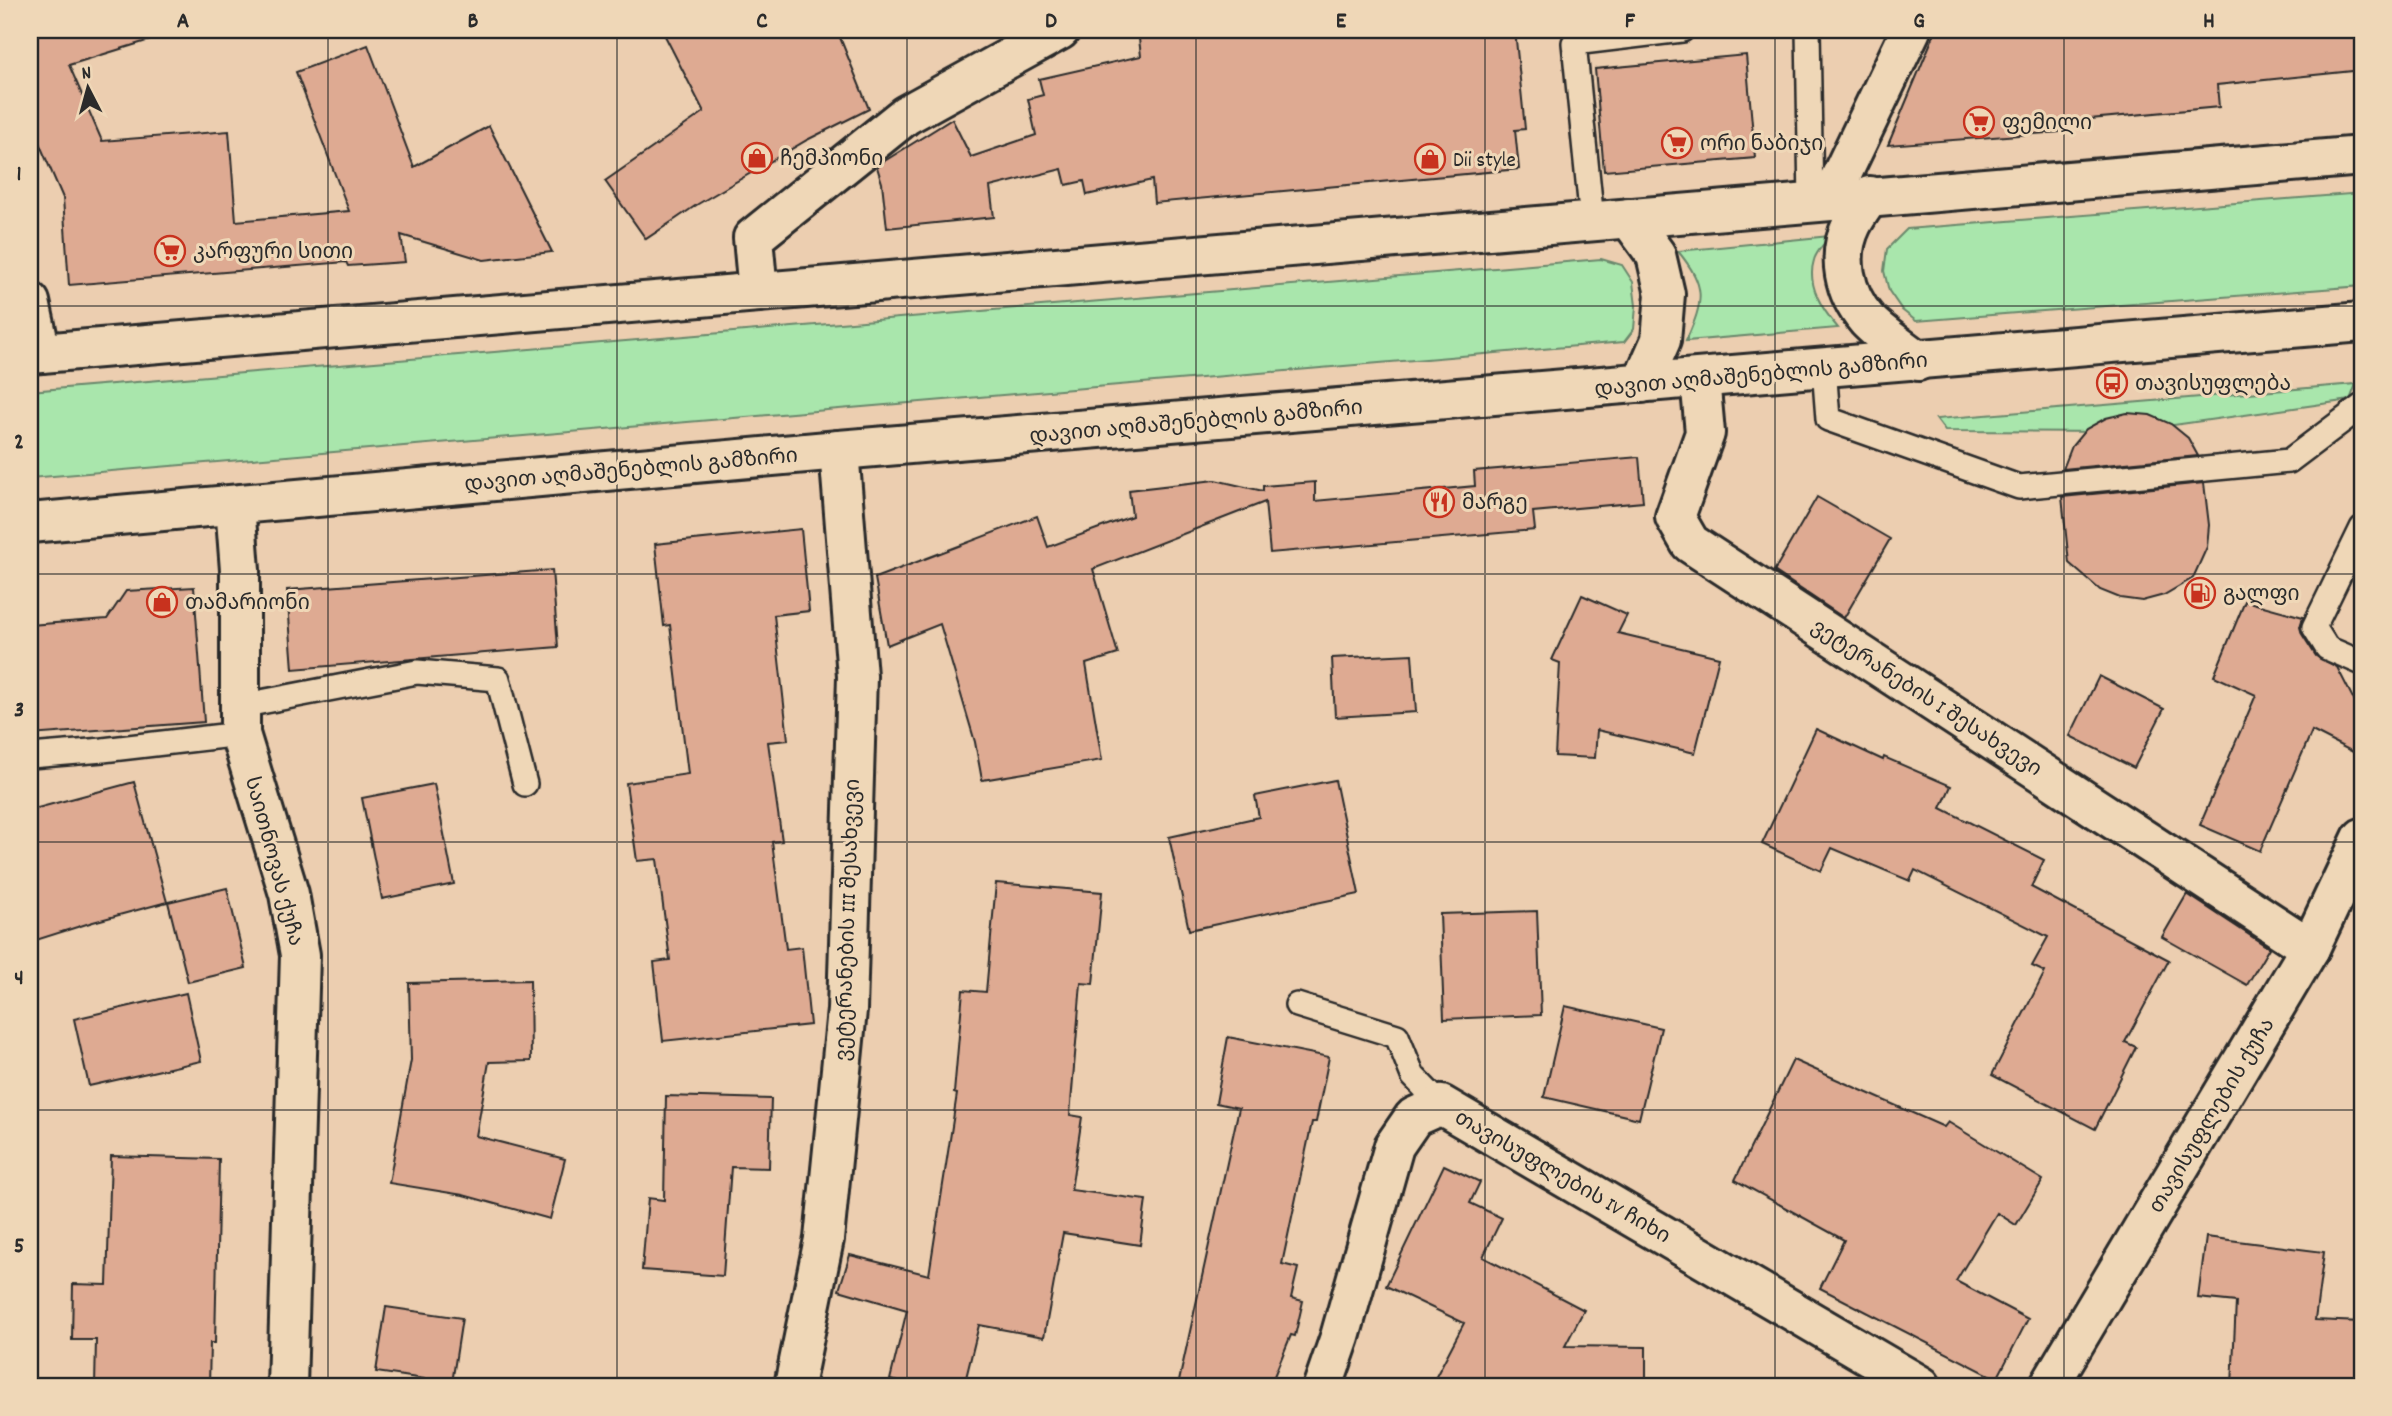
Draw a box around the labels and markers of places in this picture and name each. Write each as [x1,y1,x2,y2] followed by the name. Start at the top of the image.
[1962,105,1996,139] supermarket icon: ფემილი
[2002,110,2092,140] place label: ფემილი
[1660,126,1694,160] supermarket icon: ორი ნაბიჯი
[1700,131,1823,161] place label: ორი ნაბიჯი
[740,141,774,175] shop icon: ჩემპიონი
[1413,142,1447,176] shop icon: Dii style
[780,146,883,176] place label: ჩემპიონი
[1453,147,1516,177] place label: Dii style
[153,234,187,268] supermarket icon: კარფური სითი
[193,239,353,269] place label: კარფური სითი
[2095,366,2129,400] bus stop icon: თავისუფლება
[2135,371,2291,401] place label: თავისუფლება
[1422,485,1456,519] restaurant icon: მარგე
[1462,490,1528,520] place label: მარგე
[2183,576,2217,610] fuel station icon: გალფი
[2223,581,2300,611] place label: გალფი
[145,585,179,619] shop icon: თამარიონი
[185,590,310,620] place label: თამარიონი

